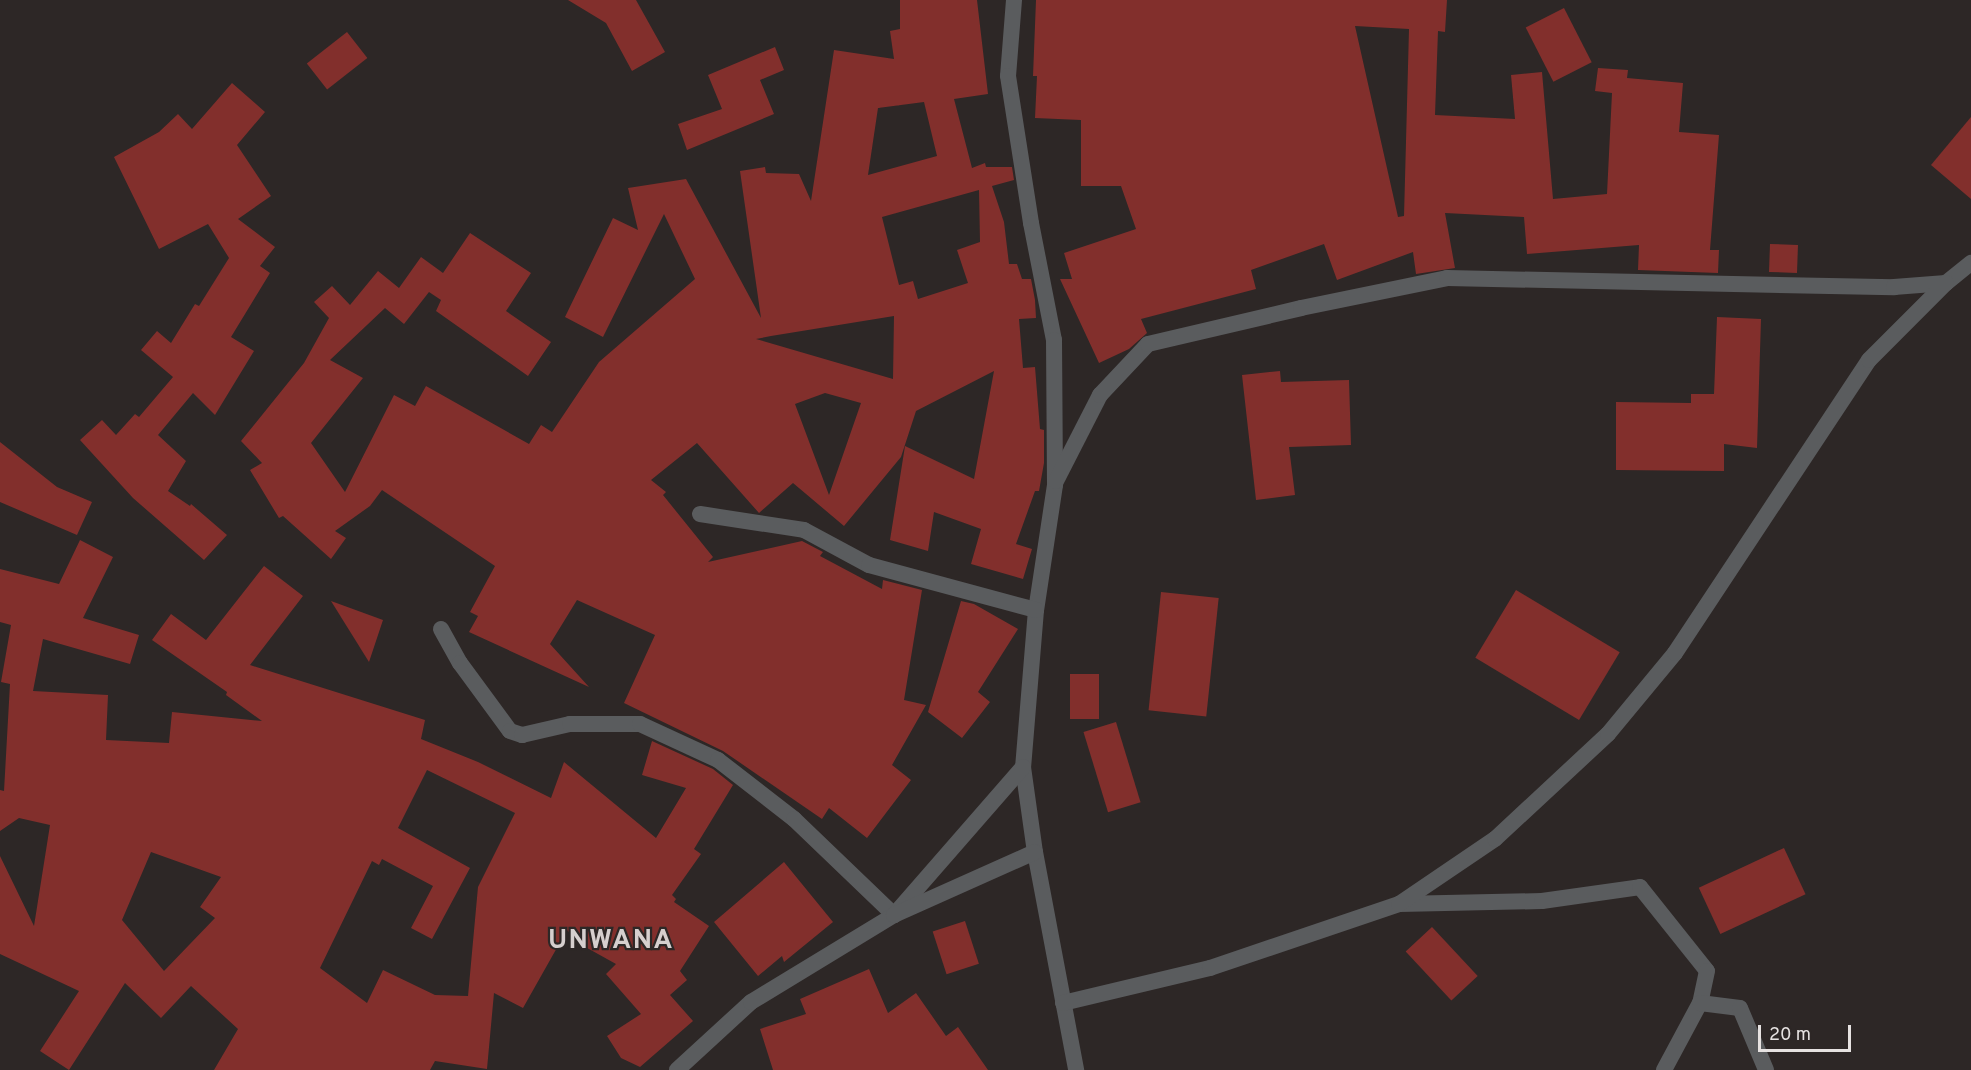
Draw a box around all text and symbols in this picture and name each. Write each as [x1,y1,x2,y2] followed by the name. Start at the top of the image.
[548,926,674,958] district label: UNWANA
[1761,1013,1854,1051] scale bar
[1769,1024,1811,1047] text: 20 m

